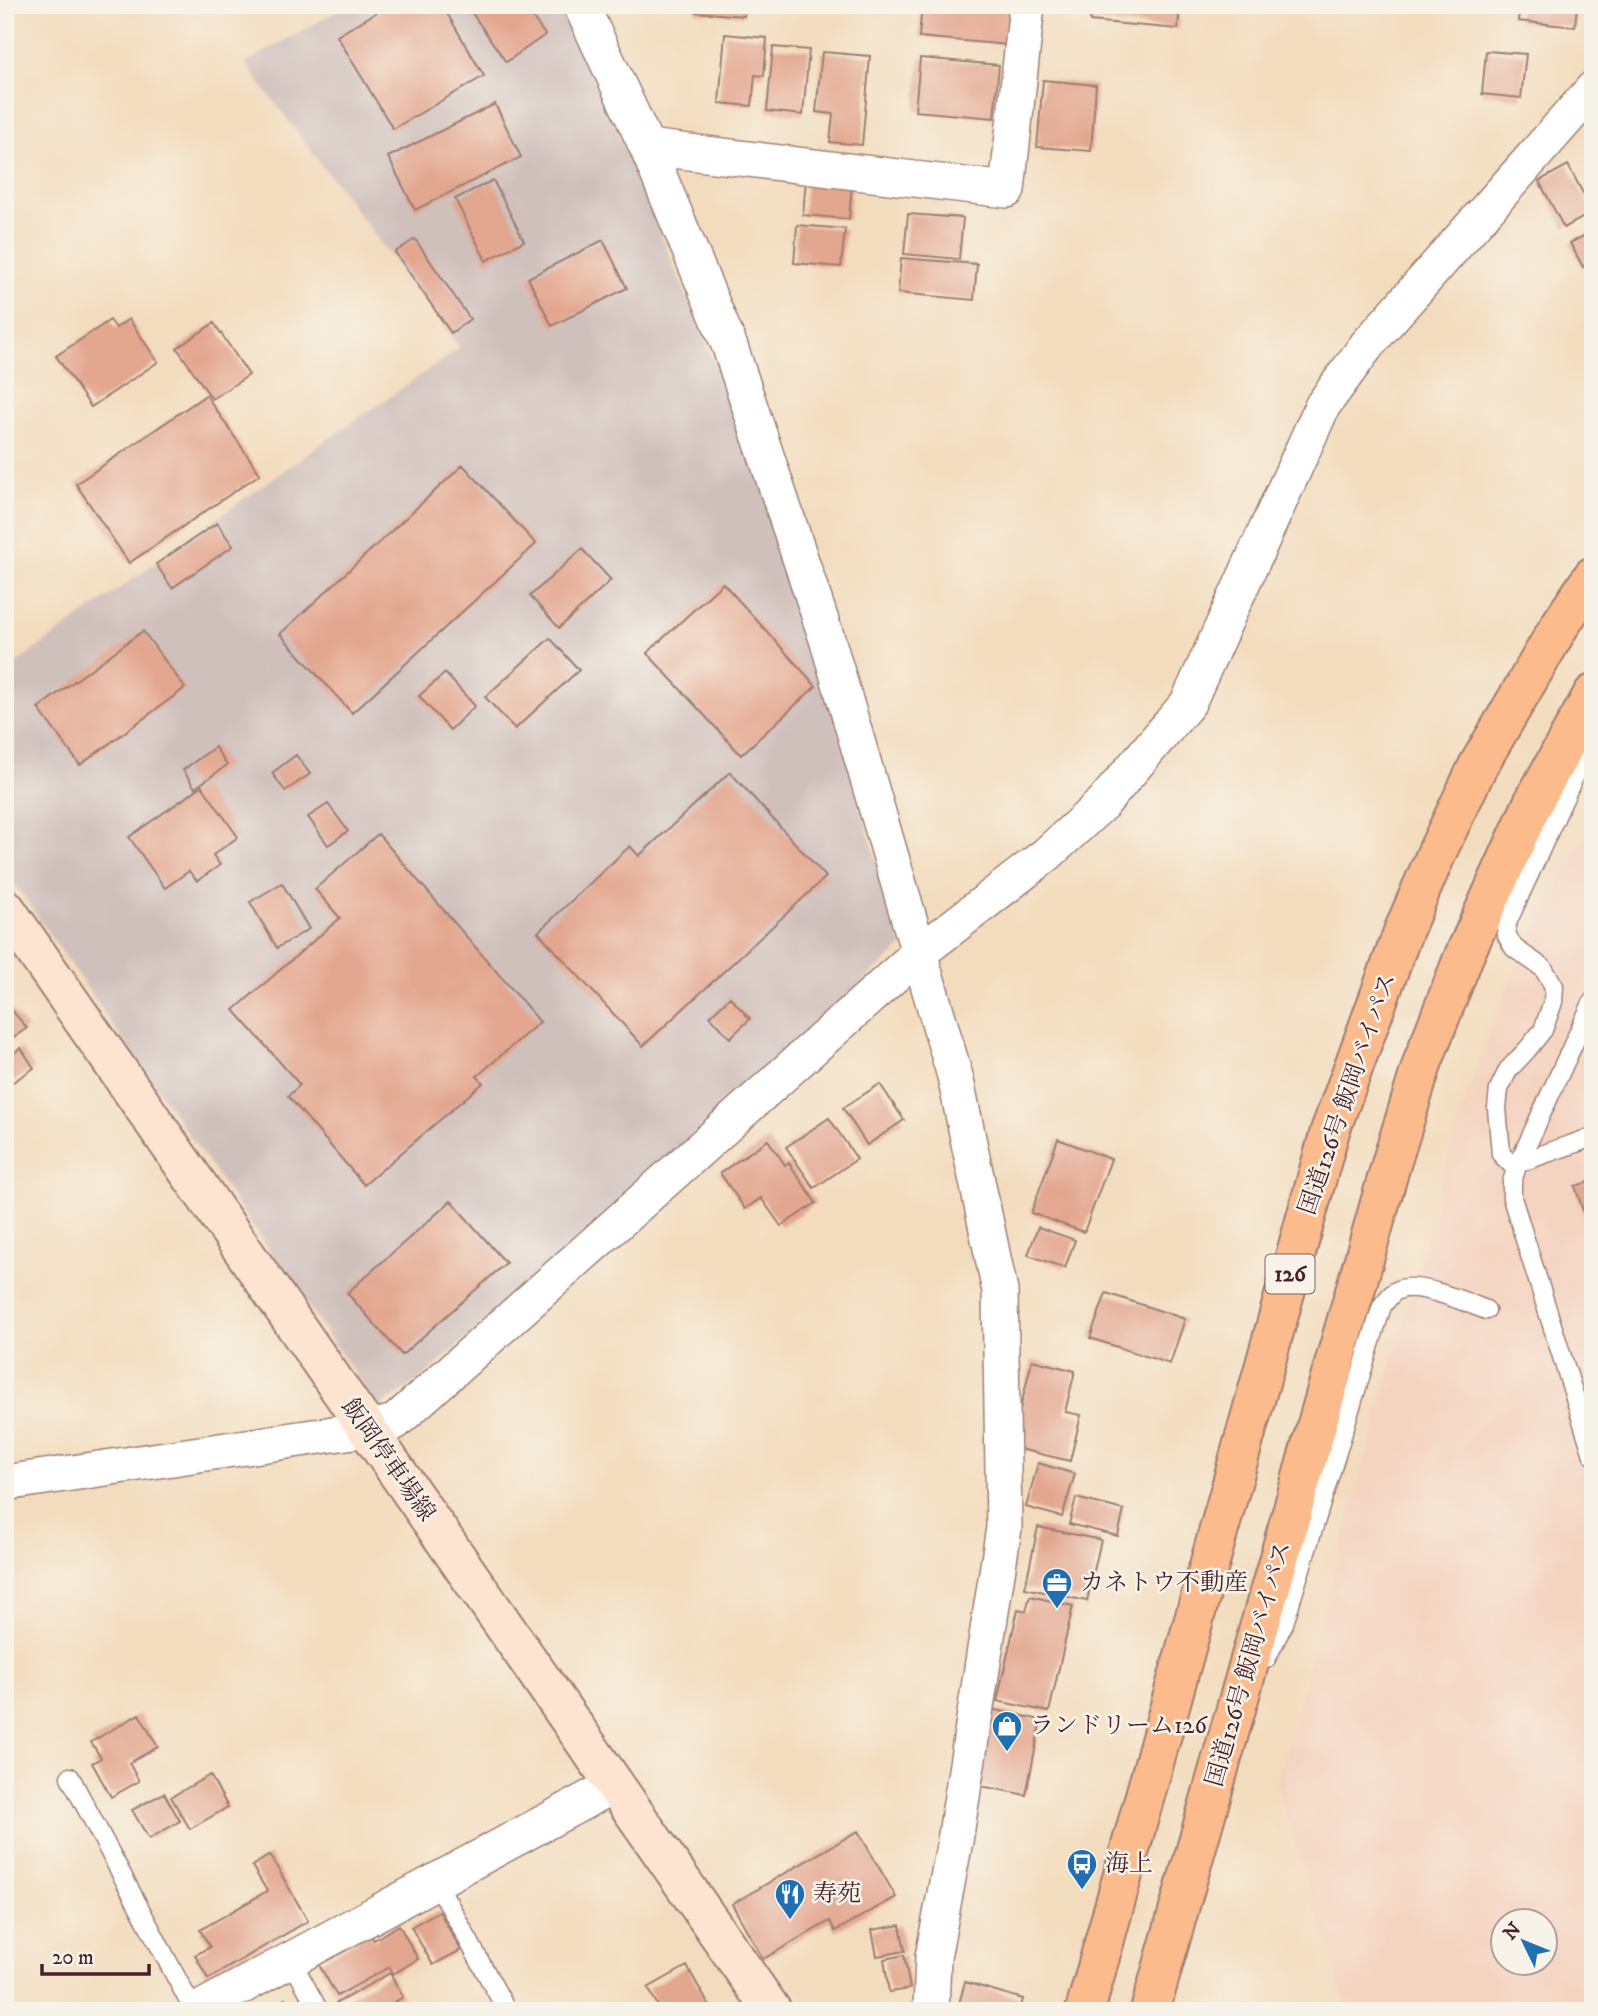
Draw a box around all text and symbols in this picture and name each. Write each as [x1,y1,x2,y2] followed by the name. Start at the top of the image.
[1293,969,1403,1219] street label: 国道126号 飯岡バイパス
[1266,1254,1314,1294] road number: 126
[334,1392,442,1528] street label: 飯岡停車場線
[1200,1538,1298,1790] street label: 国道126号 飯岡バイパス
[1040,1566,1074,1610] office icon: カネトウ不動産
[1080,1568,1248,1598] place label: カネトウ不動産
[990,1709,1024,1753] shop icon: ランドリーム126
[1030,1711,1209,1741] place label: ランドリーム126
[1065,1847,1099,1891] bus stop icon: 海上
[1105,1849,1153,1879] place label: 海上
[773,1877,807,1921] restaurant icon: 寿苑
[813,1879,861,1909] place label: 寿苑
[1490,1908,1560,1978] north arrow
[1499,1918,1527,1945] text: N
[42,1932,149,1976] scale bar
[52,1945,94,1971] text: 20 m

